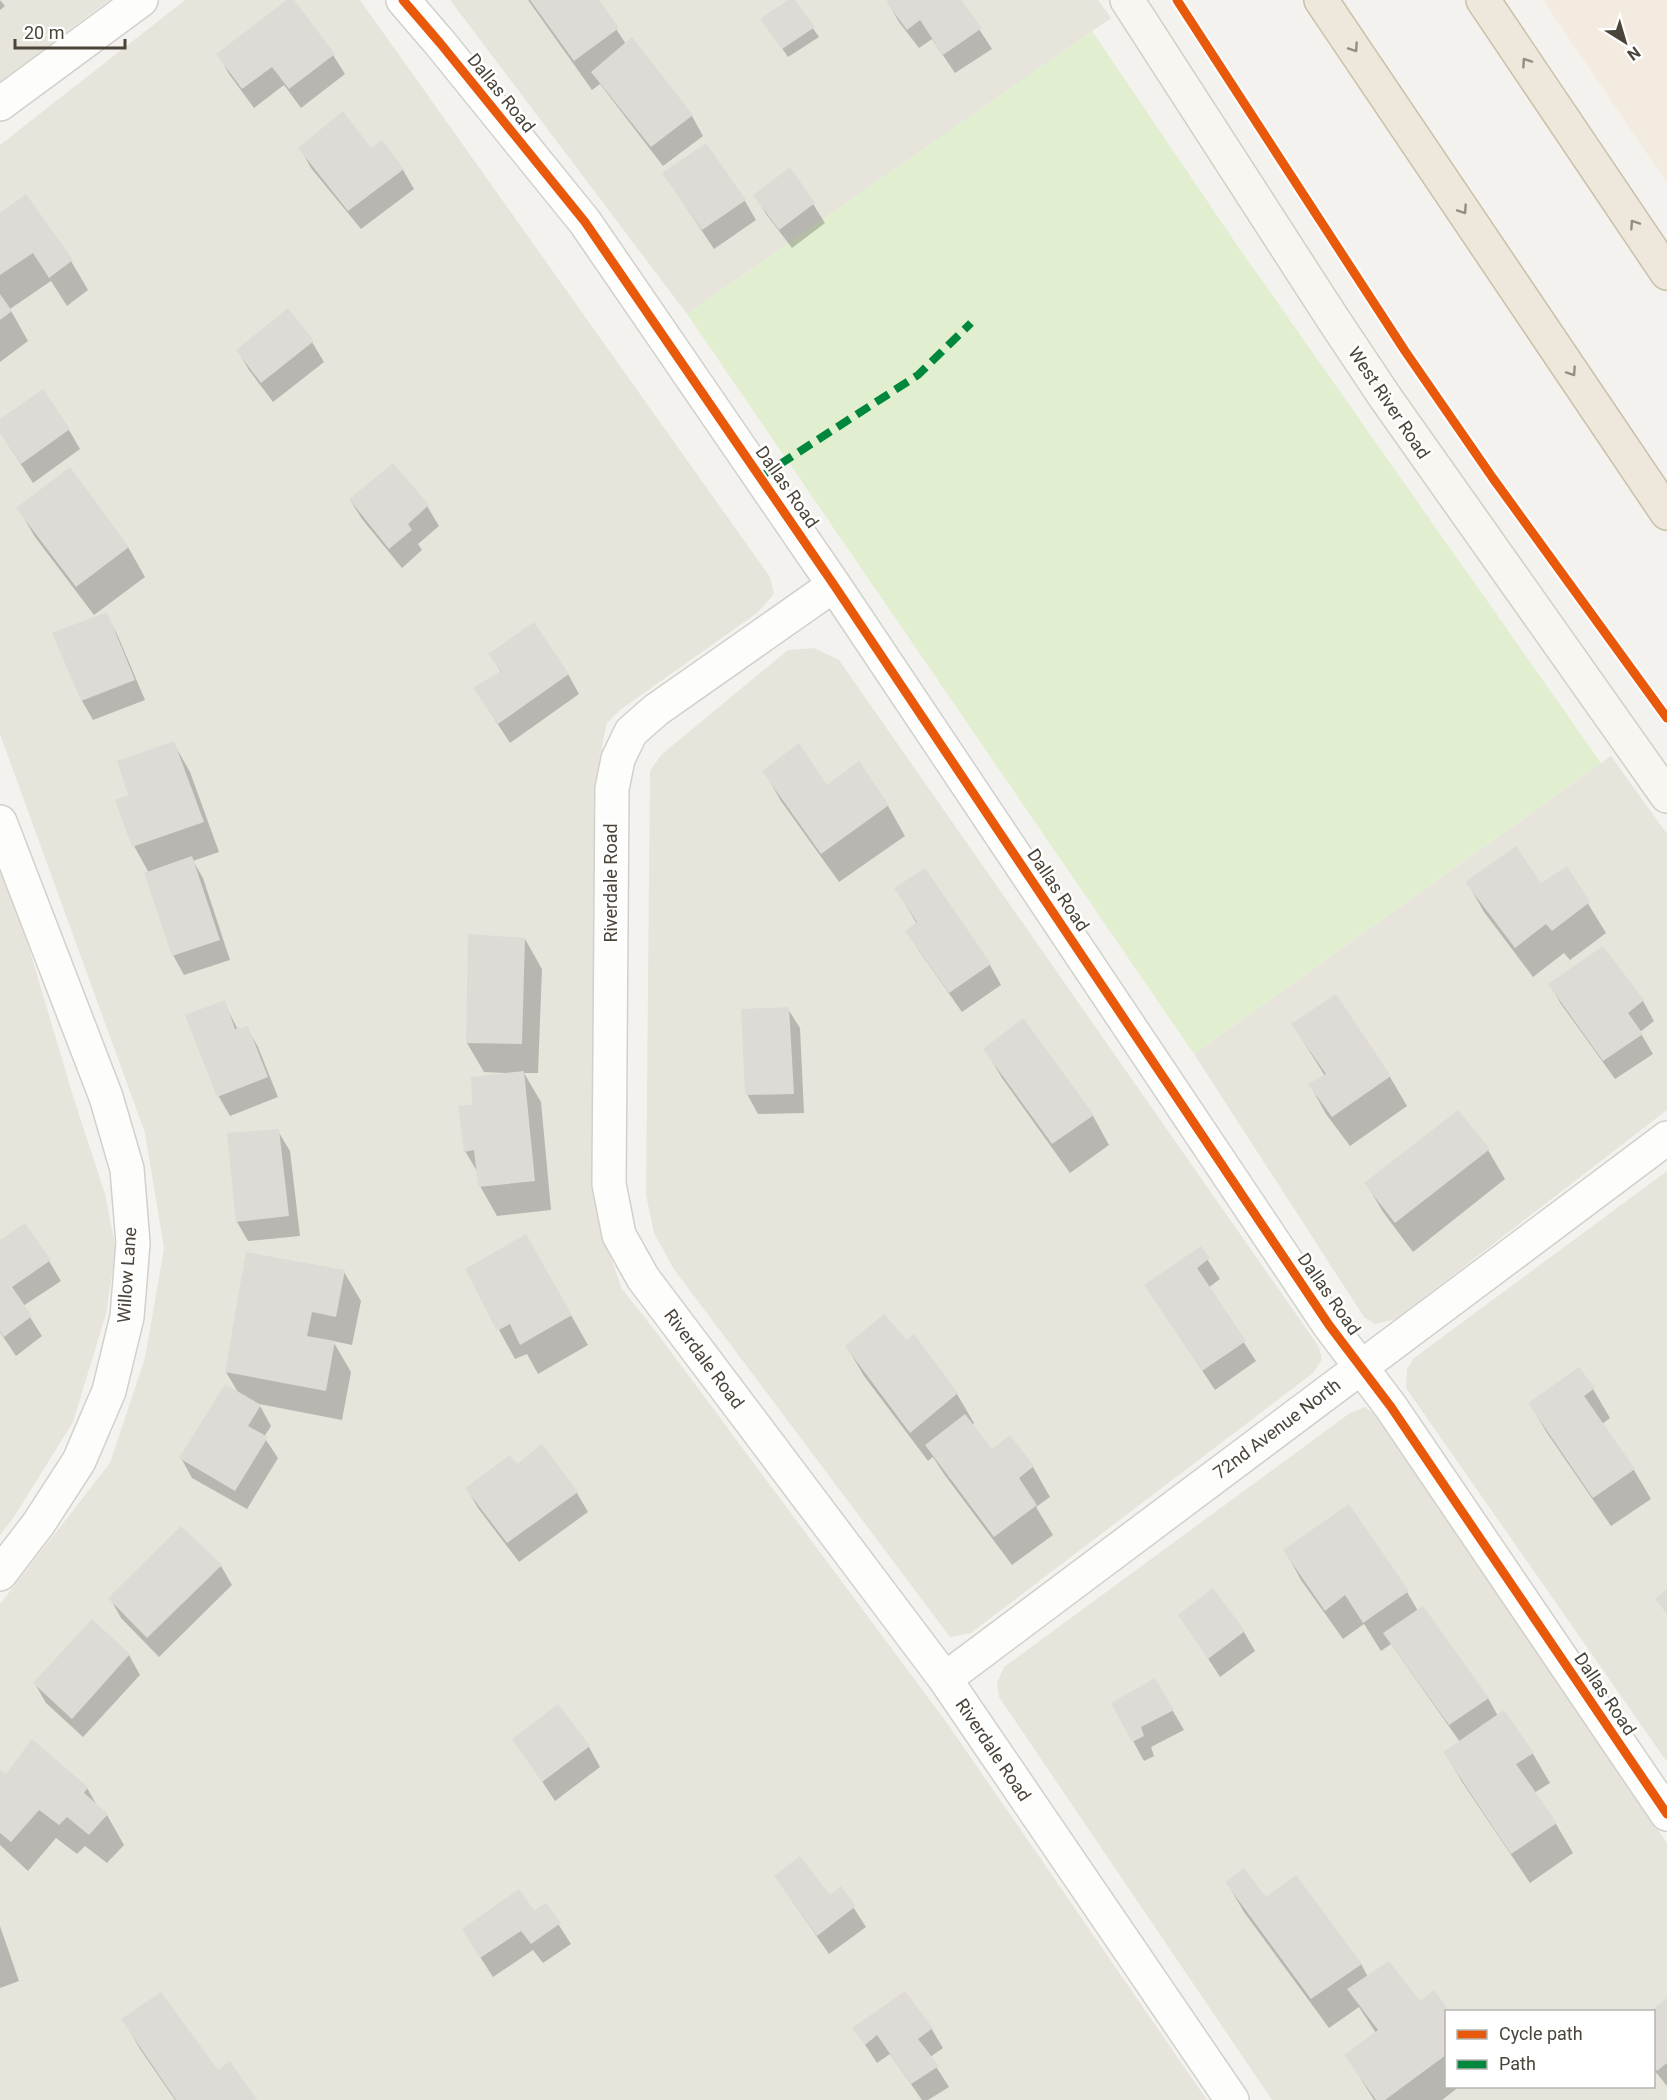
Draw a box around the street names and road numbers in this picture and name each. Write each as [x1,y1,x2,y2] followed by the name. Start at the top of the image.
[463,49,540,136] street label: Dallas Road
[1344,343,1435,463] street label: West River Road
[752,442,823,532] street label: Dallas Road
[600,823,621,943] street label: Riverdale Road
[1023,844,1094,935] street label: Dallas Road
[113,1226,140,1324] street label: Willow Lane
[1294,1249,1365,1339] street label: Dallas Road
[660,1305,749,1413] street label: Riverdale Road
[1209,1374,1344,1483] street label: 72nd Avenue North
[1570,1648,1641,1739] street label: Dallas Road
[951,1694,1035,1805] street label: Riverdale Road

